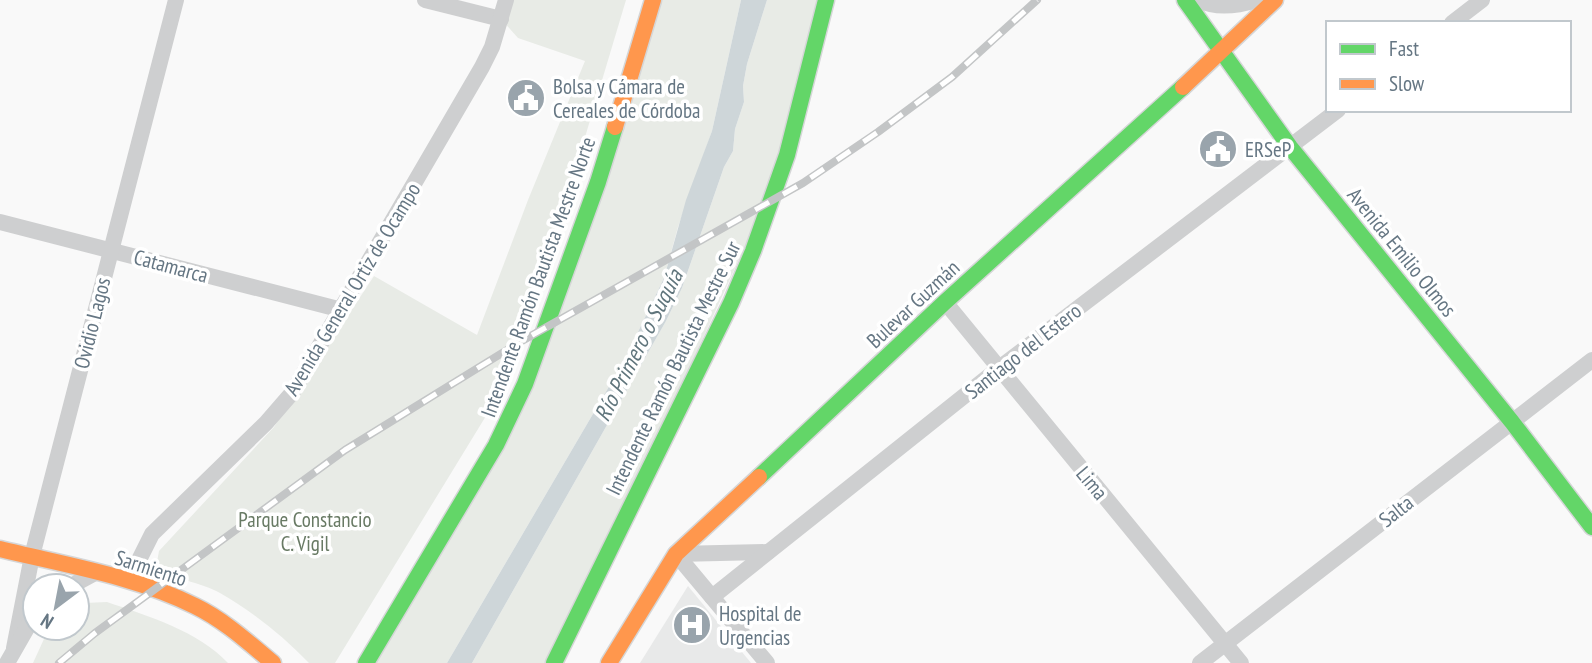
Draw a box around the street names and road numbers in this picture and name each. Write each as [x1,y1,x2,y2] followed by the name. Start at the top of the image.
[475,133,601,421] street label: Intendente Ramón Bautista Mestre Norte
[278,178,426,400] street label: Avenida General Ortiz de Ocampo
[1342,182,1462,322] street label: Avenida Emilio Olmos
[600,236,746,499] street label: Intendente Ramón Bautista Mestre Sur
[131,243,211,289] street label: Catamarca
[861,254,965,354] street label: Bulevar Guzmán
[68,275,116,371] street label: Ovidio Lagos
[959,297,1087,405] street label: Santiago del Estero
[1070,461,1114,505] street label: Lima
[1373,489,1419,533] street label: Salta
[112,544,190,592] street label: Sarmiento

